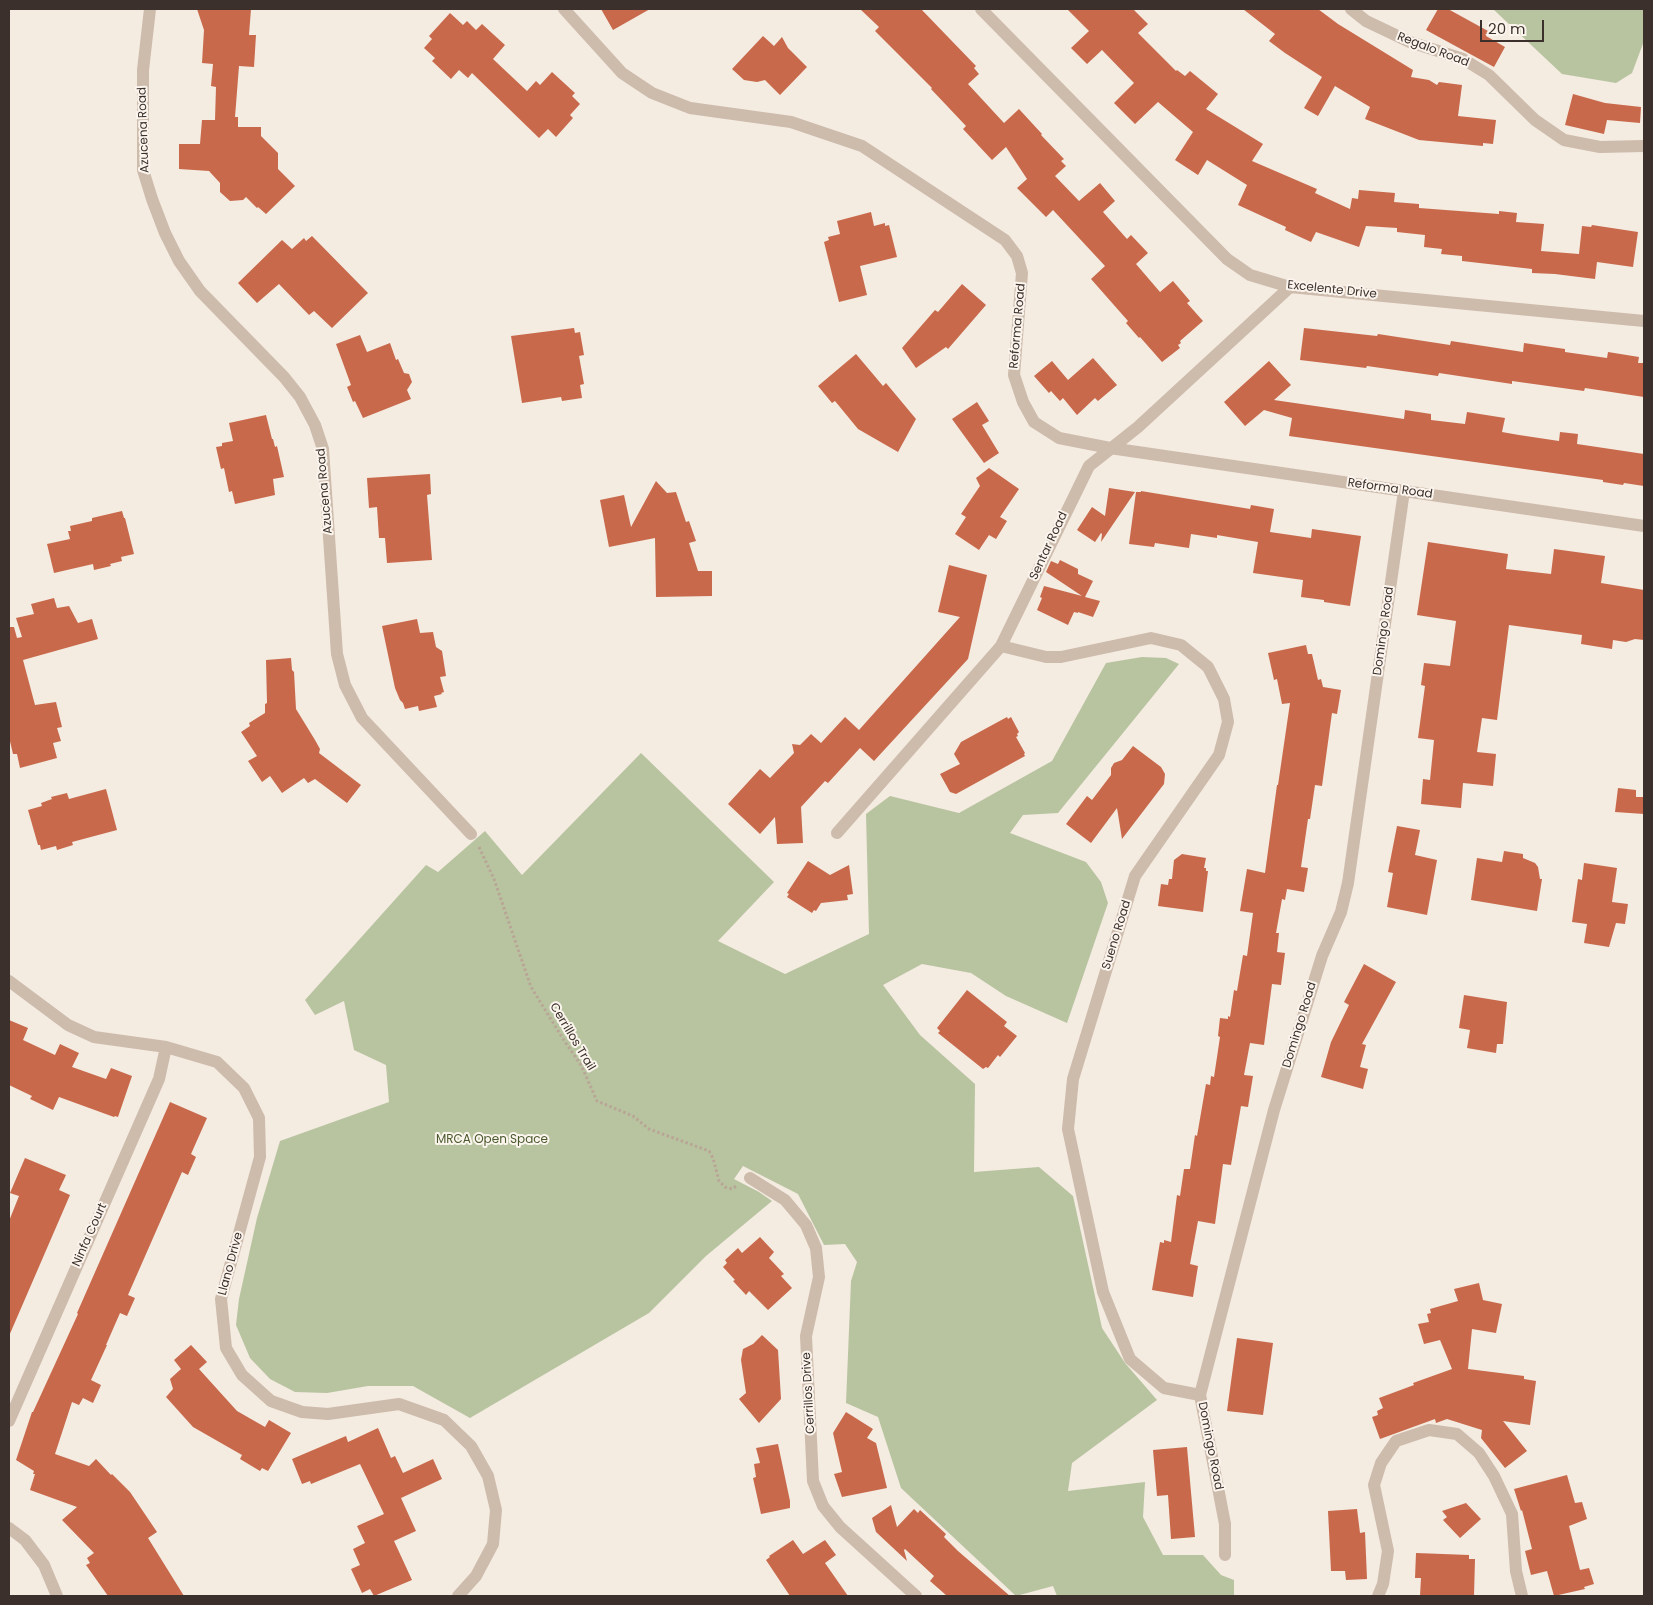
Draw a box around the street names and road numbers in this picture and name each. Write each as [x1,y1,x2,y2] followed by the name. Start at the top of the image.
[1395,30,1471,70] street label: Regalo Road
[135,87,153,173] street label: Azucena Road
[1287,278,1377,302] street label: Excelente Drive
[1007,283,1029,369] street label: Reforma Road
[314,447,336,535] street label: Azucena Road
[1347,476,1433,502] street label: Reforma Road
[1027,510,1071,582] street label: Sentar Road
[1371,586,1397,676] street label: Domingo Road
[1100,899,1134,971] street label: Sueno Road
[1280,980,1320,1070] street label: Domingo Road
[546,1000,598,1074] street label: Cerrillos Trail
[70,1201,110,1269] street label: Ninfa Court
[216,1231,246,1297] street label: Llano Drive
[800,1352,818,1434] street label: Cerrillos Drive
[1194,1401,1226,1491] street label: Domingo Road

